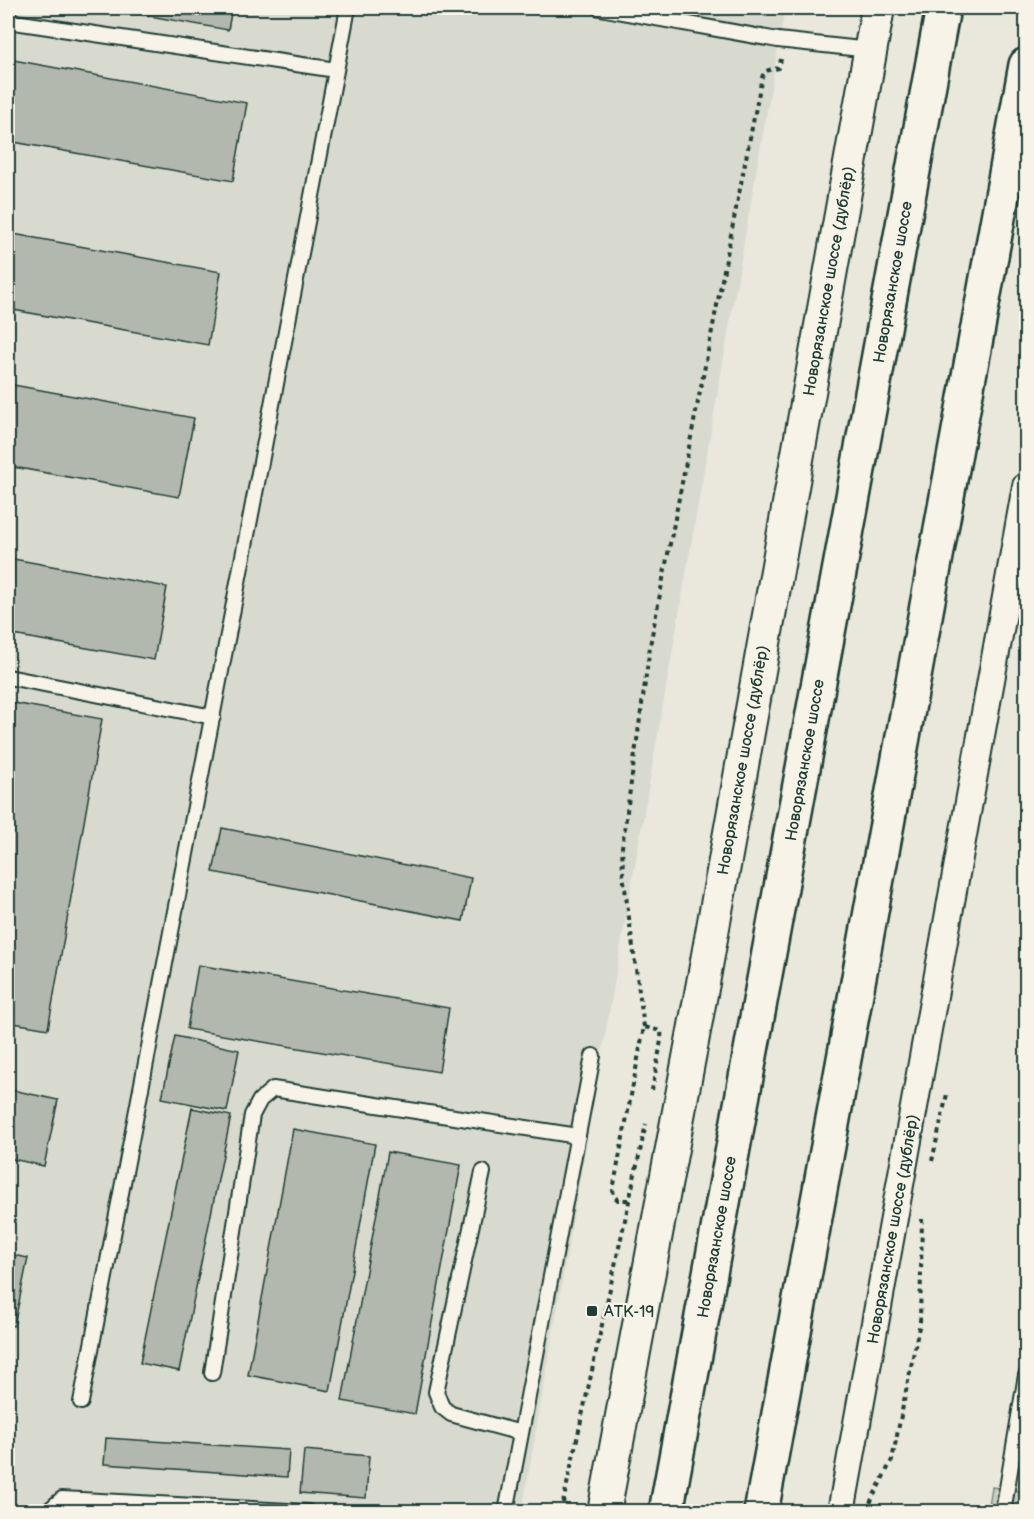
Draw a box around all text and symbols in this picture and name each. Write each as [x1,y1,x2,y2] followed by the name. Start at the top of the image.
[800,165,859,398] street label: Новорязанское шоссе (дублёр)
[870,200,917,365] street label: Новорязанское шоссе
[714,644,773,877] street label: Новорязанское шоссе (дублёр)
[782,678,829,843] street label: Новорязанское шоссе
[864,1113,923,1346] street label: Новорязанское шоссе (дублёр)
[694,1155,741,1320] street label: Новорязанское шоссе
[603,1303,655,1322] place label: АТК-19
[585,1304,599,1318] marker: АТК-19

